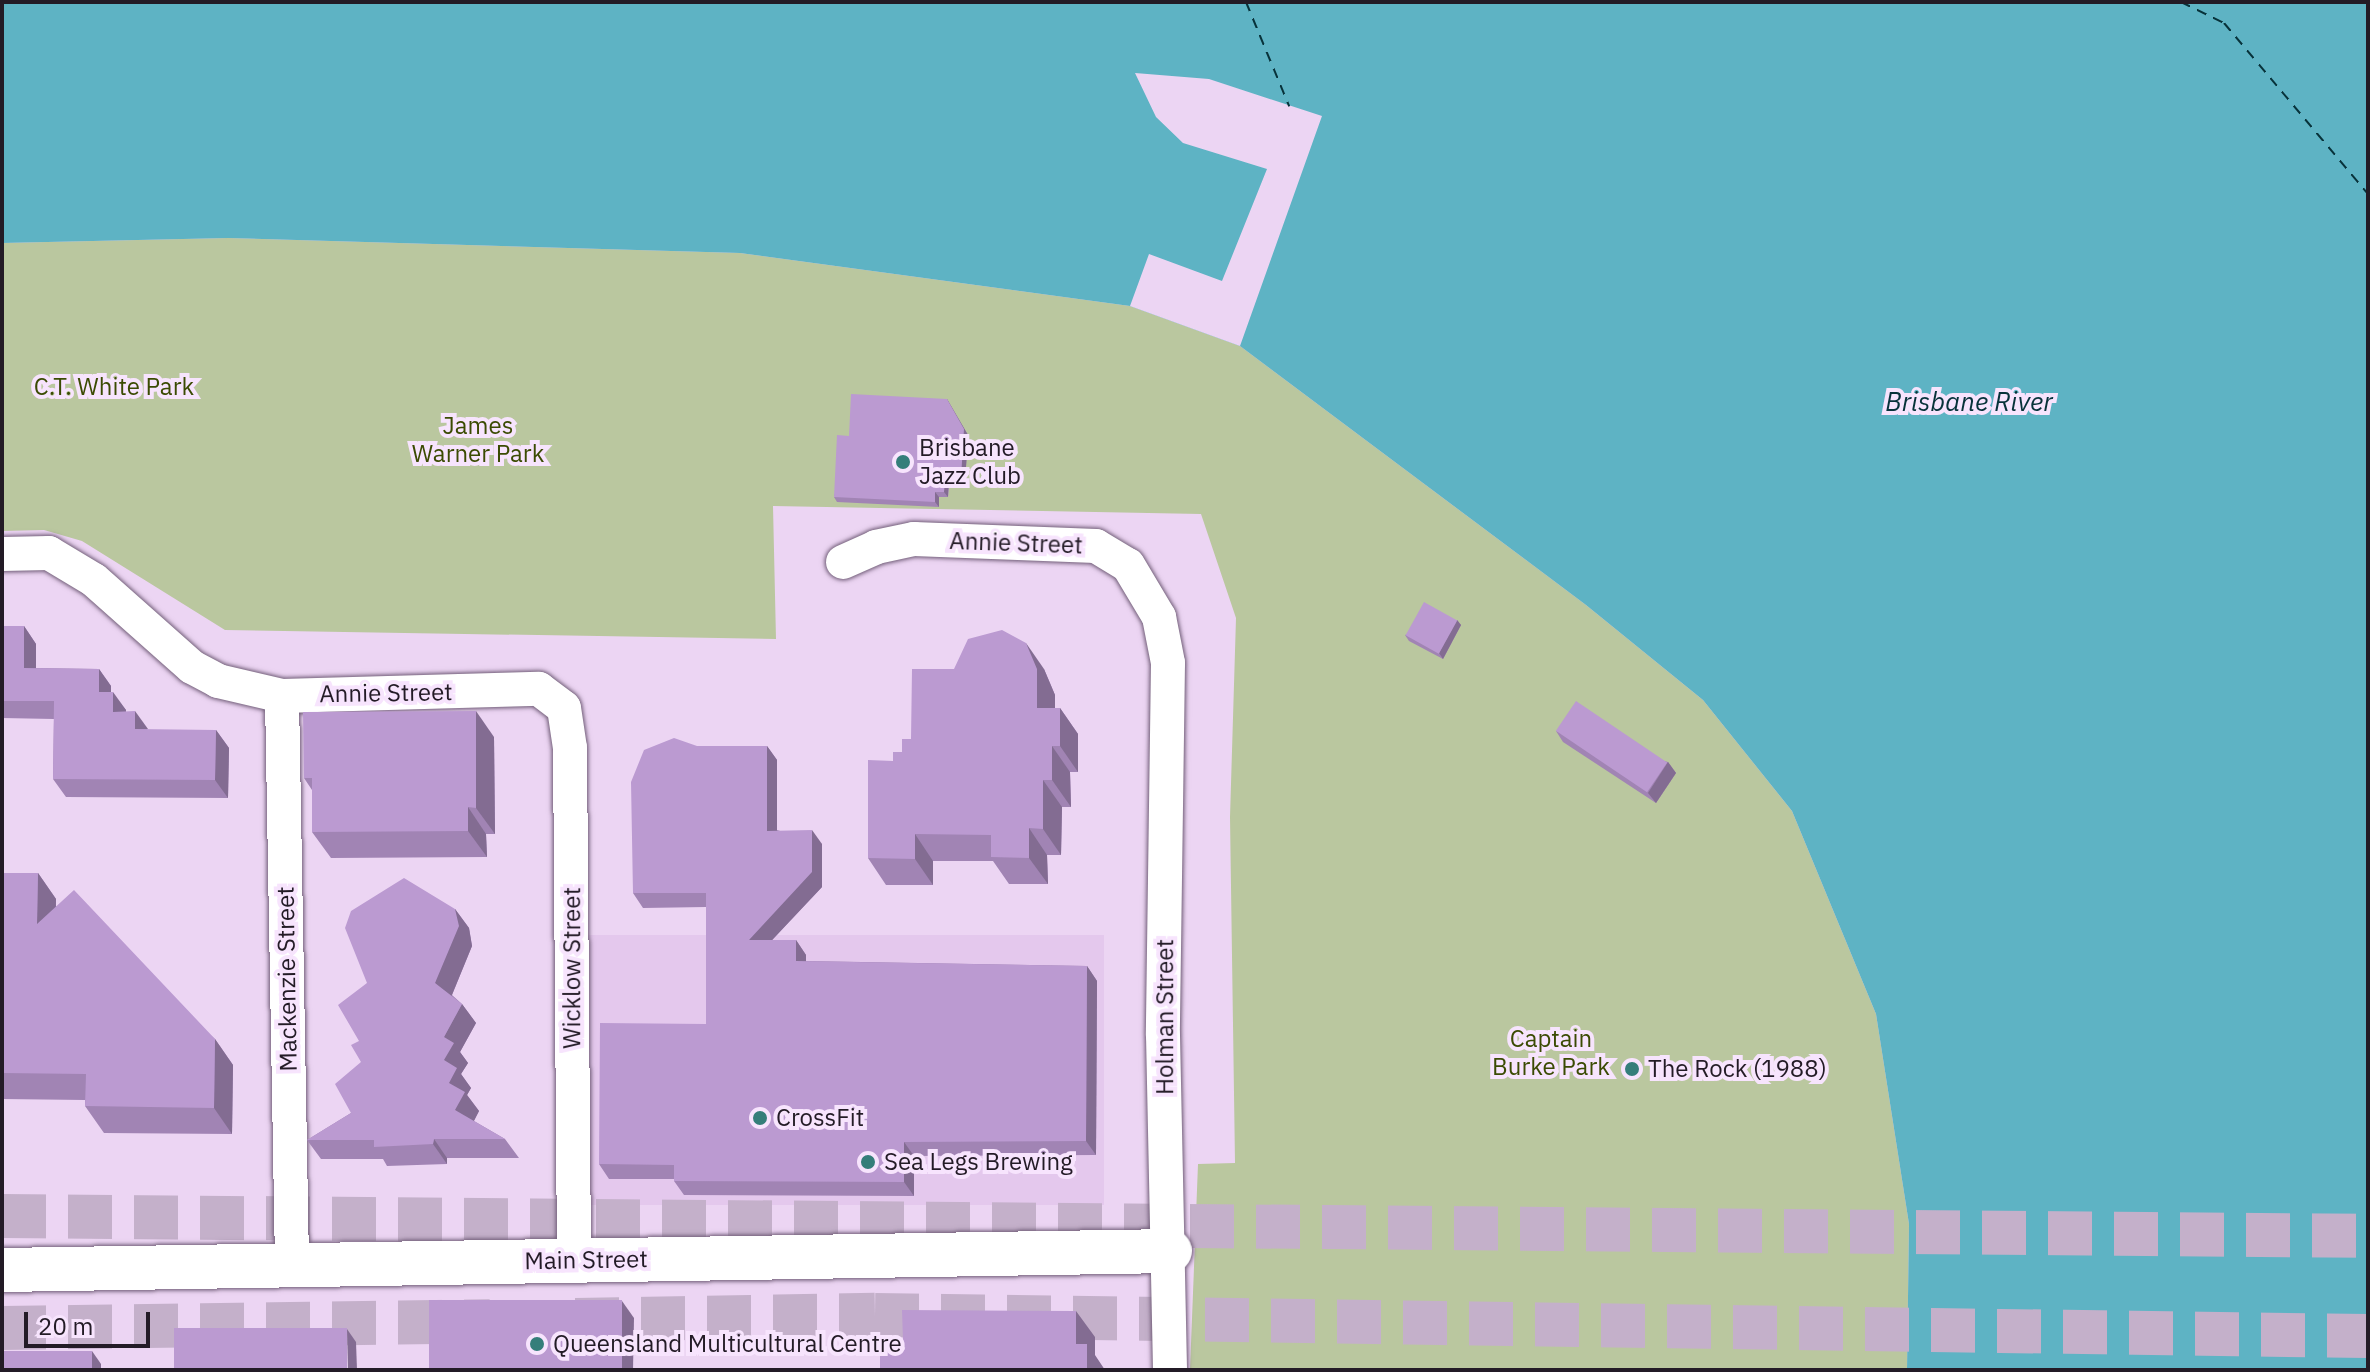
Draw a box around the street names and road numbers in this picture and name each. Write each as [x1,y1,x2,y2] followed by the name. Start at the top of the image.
[949,526,1083,560] street label: Annie Street
[319,677,453,709] street label: Annie Street
[271,886,303,1072] street label: Mackenzie Street
[558,887,586,1049] street label: Wicklow Street
[1151,939,1179,1095] street label: Holman Street
[524,1245,648,1275] street label: Main Street

